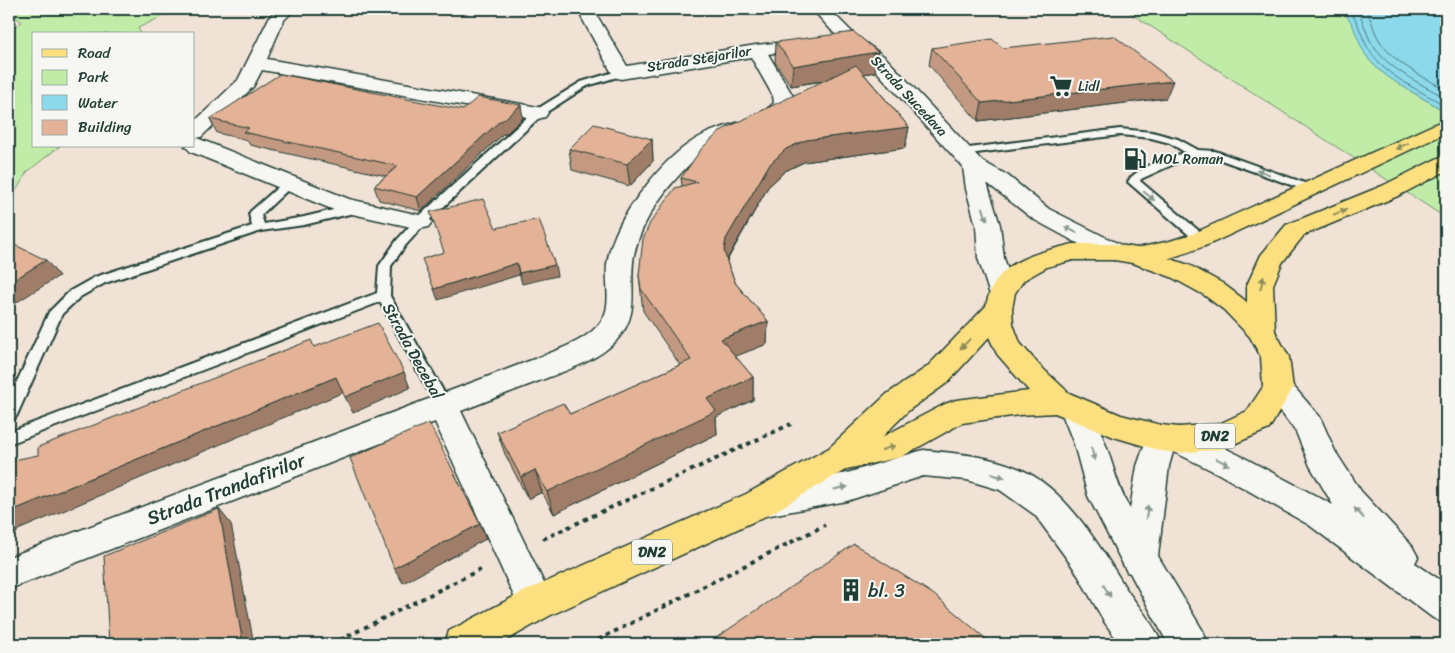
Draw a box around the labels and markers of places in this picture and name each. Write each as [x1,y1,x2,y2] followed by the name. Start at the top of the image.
[1048,73,1074,99] supermarket icon: Lidl
[1078,74,1101,99] place label: Lidl
[1122,146,1148,172] fuel station icon: MOL Roman
[1152,147,1224,172] place label: MOL Roman
[868,574,906,607] place label: bl. 3
[838,577,864,603] building icon: bl. 3

